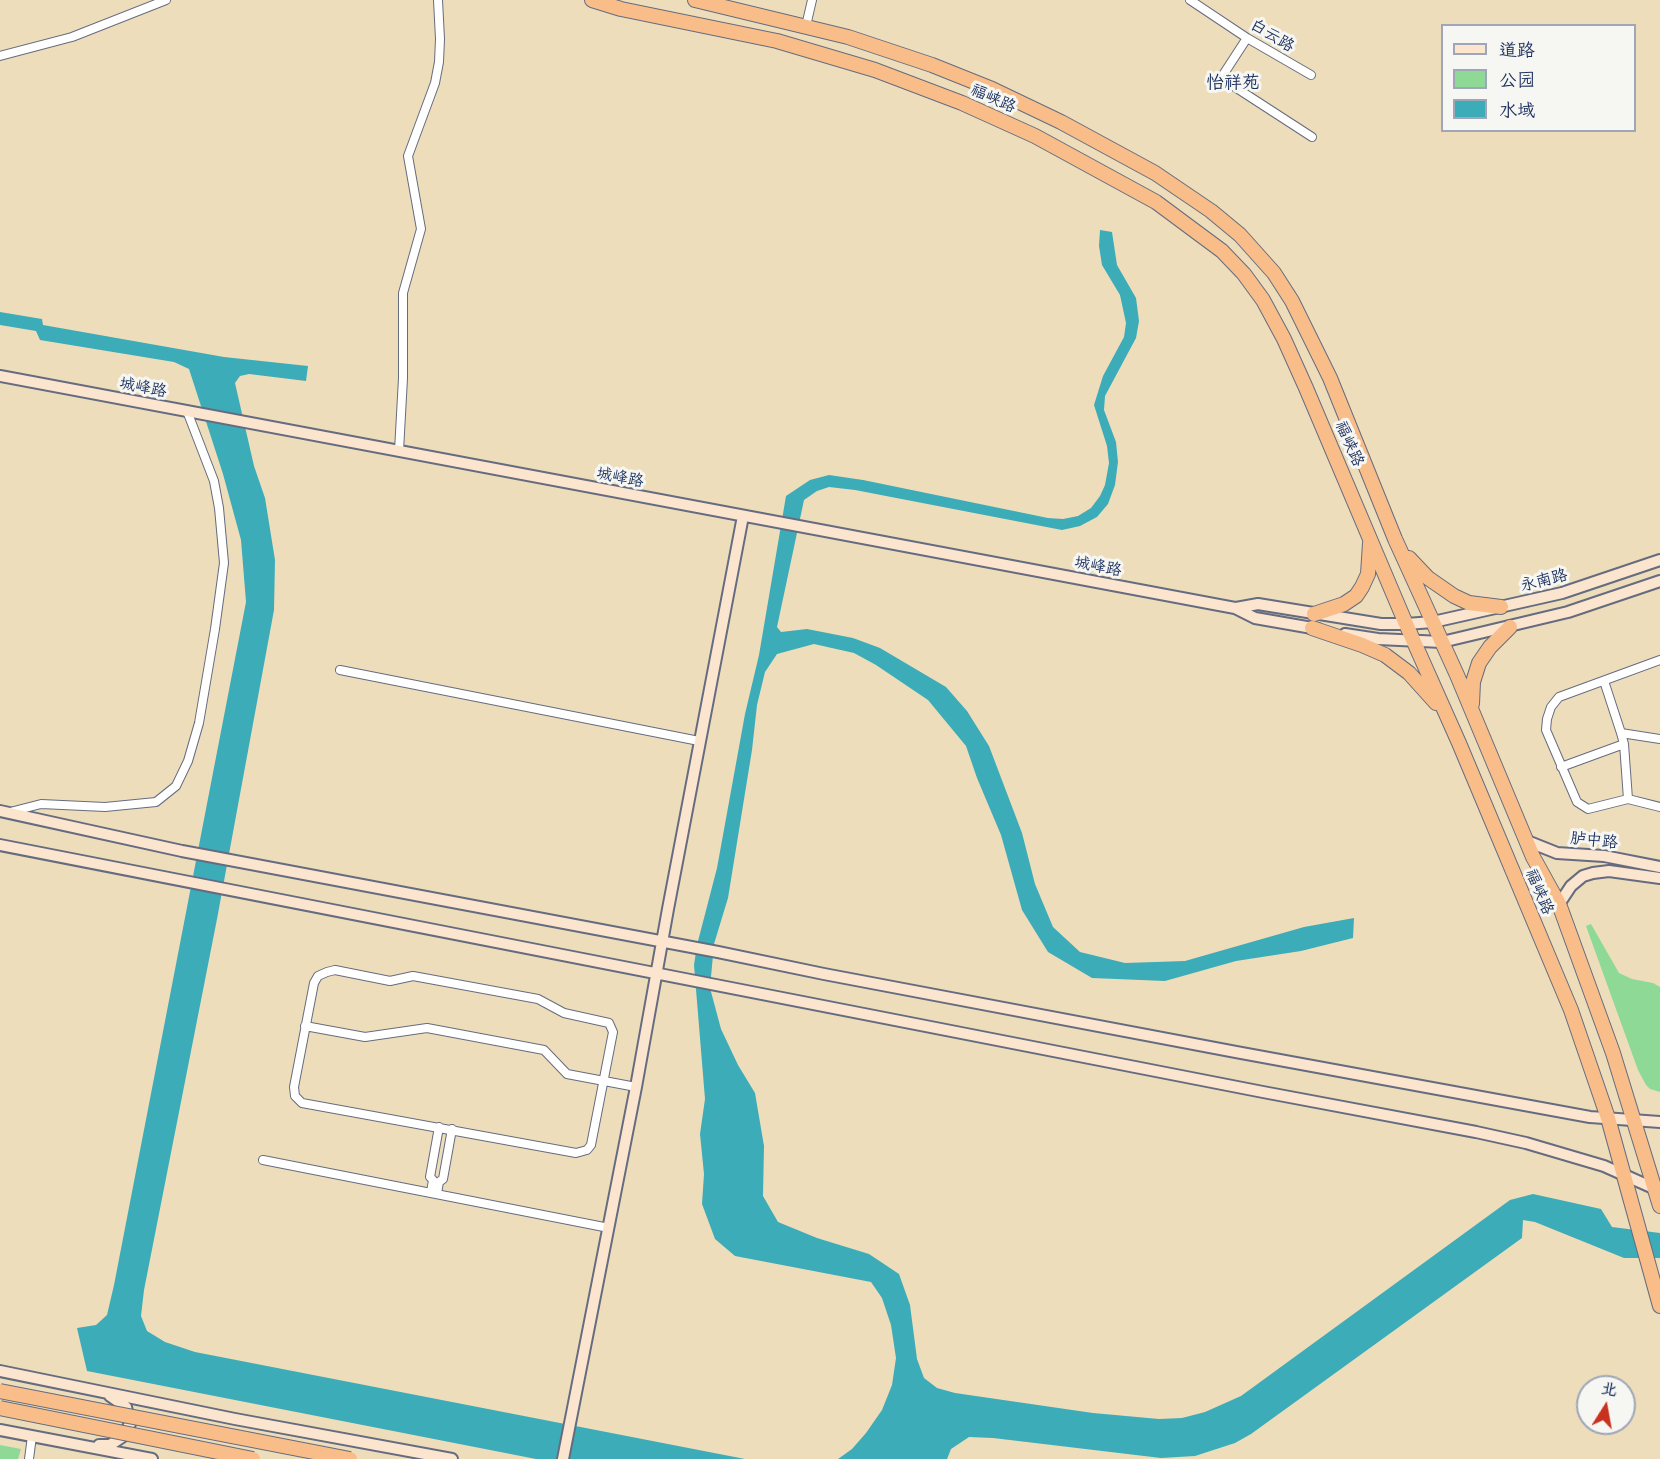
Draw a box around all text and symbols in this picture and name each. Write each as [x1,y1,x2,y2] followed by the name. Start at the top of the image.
[1246,15,1298,57] street label: 白云路
[1441,24,1636,132] legend
[1499,38,1535,62] text: 道路
[1499,68,1535,92] text: 公园
[1206,72,1260,94] district label: 怡祥苑
[967,80,1019,118] street label: 福峡路
[1499,98,1535,122] text: 水域
[118,374,168,402] street label: 城峰路
[1330,418,1368,470] street label: 福峡路
[595,464,645,492] street label: 城峰路
[1073,553,1123,581] street label: 城峰路
[1518,566,1570,596] street label: 永南路
[1569,829,1619,853] street label: 胪中路
[1521,866,1557,918] street label: 福峡路
[1576,1375,1636,1435] north arrow
[1599,1377,1619,1401] text: 北

